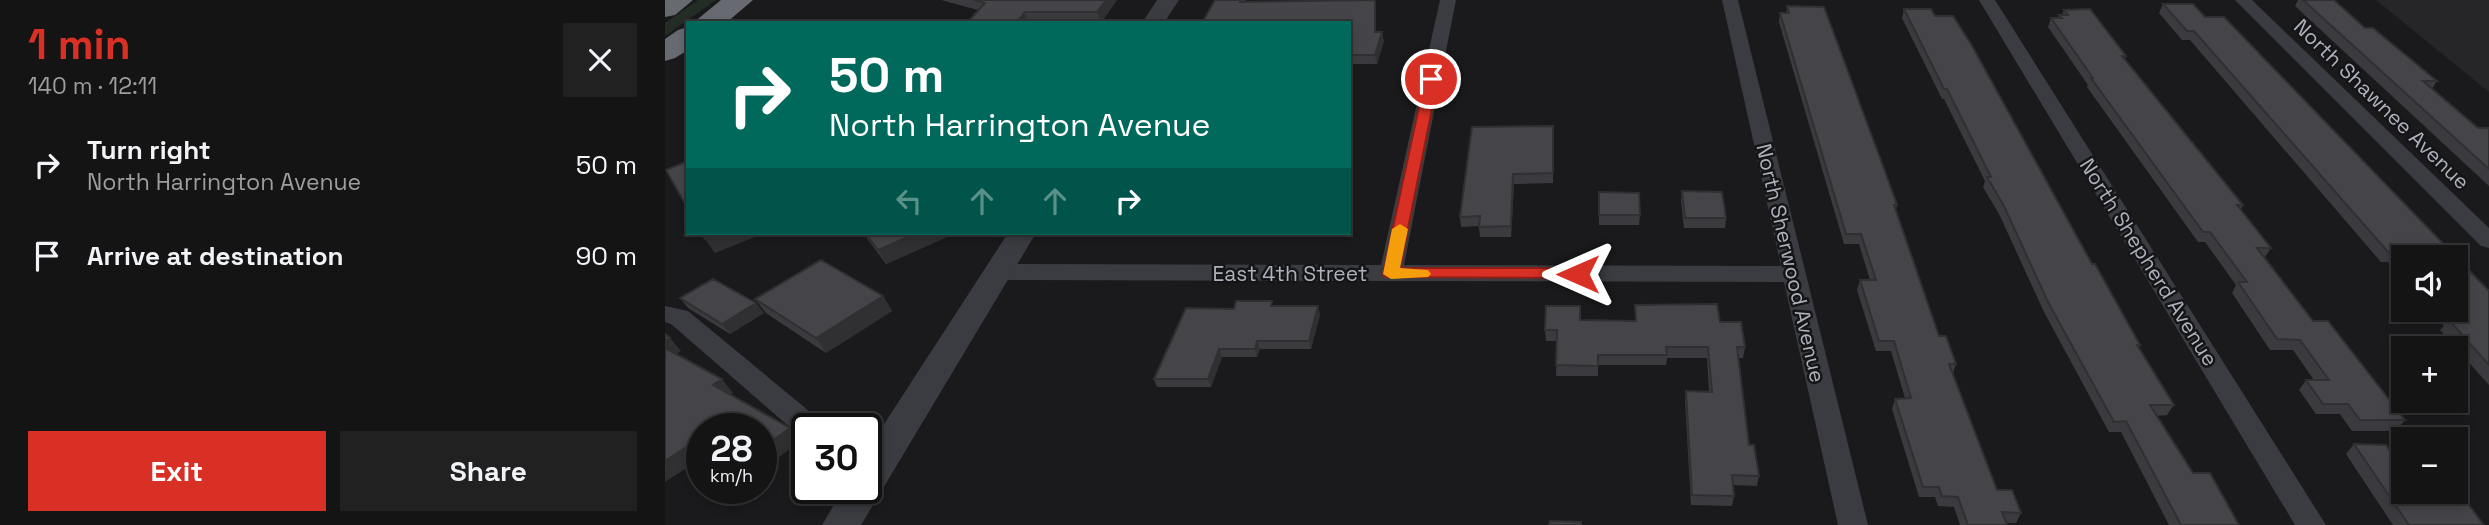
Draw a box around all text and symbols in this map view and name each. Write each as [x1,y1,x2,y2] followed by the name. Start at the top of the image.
[2288,13,2476,195] street label: North Shawnee Avenue
[28,18,131,71] text: 1 min
[563,23,637,97] button: close
[829,44,944,106] text: 50 m
[714,49,805,140] icon: right
[1401,49,1461,109] pin
[1412,60,1450,98] icon: arrive
[28,71,157,101] text: 140 m · 12:11
[829,105,1211,145] text: North Harrington Avenue
[87,133,211,167] text: Turn right
[1750,141,1832,385] street label: North Sherwood Avenue
[28,146,66,184] icon: right
[576,148,637,182] text: 50 m
[2074,153,2224,371] street label: North Shepherd Avenue
[87,167,361,197] text: North Harrington Avenue
[890,182,928,220] icon: left
[963,182,1001,220] icon: ahead
[1036,182,1074,220] icon: ahead
[1109,182,1147,220] icon: right
[28,237,66,275] icon: arrive
[1541,237,1615,311] position arrow
[87,239,344,273] text: Arrive at destination
[575,239,637,273] text: 90 m
[2391,245,2468,504] map controls
[2391,245,2468,322] button: sound
[1213,260,1367,287] street label: East 4th Street
[2391,336,2468,413] button: +
[791,413,882,504] speed limit sign: 30
[711,427,752,471] text: 28
[2391,427,2468,504] button: −
[28,431,326,511] button: Exit
[340,431,637,511] button: Share
[710,464,753,487] text: km/h

